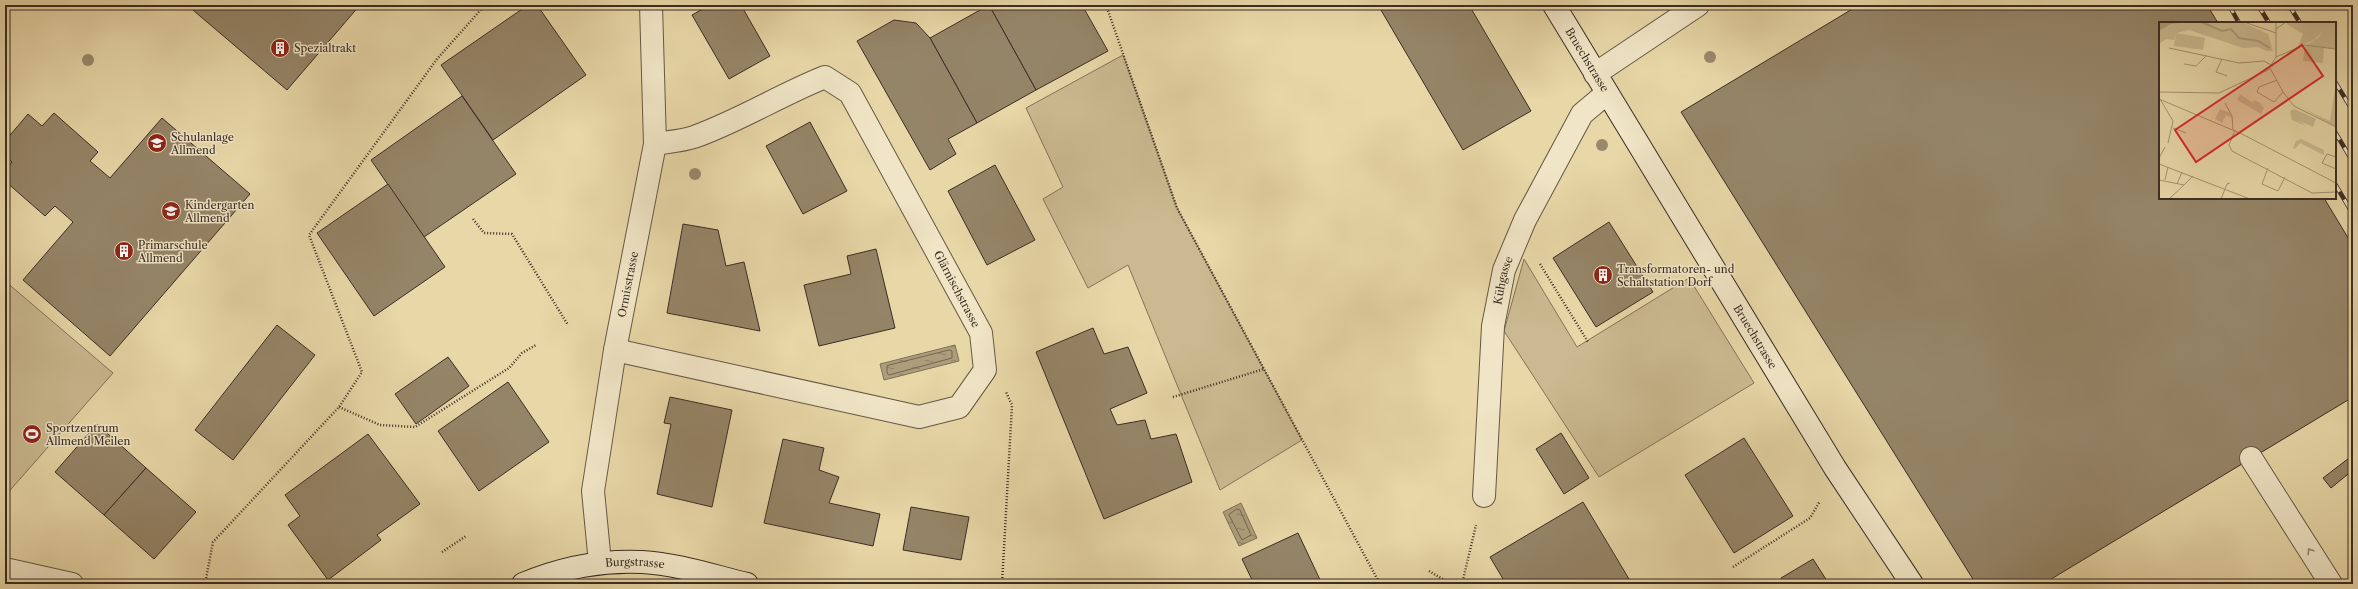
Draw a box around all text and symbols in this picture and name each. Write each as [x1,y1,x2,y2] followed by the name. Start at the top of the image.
[2159,22,2336,199] inset map
[1562,25,1612,94] street label: Bruechstrasse
[269,37,291,59] building icon: Spezialtrakt
[294,41,356,55] place label: Spezialtrakt
[170,130,234,157] place label: Schulanlage Allmend
[146,132,168,154] school or university icon: Schulanlage Allmend
[184,198,254,225] place label: Kindergarten Allmend
[160,200,182,222] school or university icon: Kindergarten Allmend
[137,238,208,265] place label: Primarschule Allmend
[113,240,135,262] building icon: Primarschule Allmend
[931,248,983,330] street label: Glärnischstrasse
[615,250,641,318] street label: Ormisstrasse
[1490,254,1516,306] street label: Kühgasse
[1617,262,1735,289] place label: Transformatoren- und Schaltstation Dorf
[1592,264,1614,286] building icon: Transformatoren- und Schaltstation Dorf
[1730,302,1780,371] street label: Bruechstrasse
[45,421,130,448] place label: Sportzentrum Allmend Meilen
[21,423,43,445] sports icon: Sportzentrum Allmend Meilen
[2307,548,2314,555] one-way arrow
[605,555,666,571] street label: Burgstrasse

